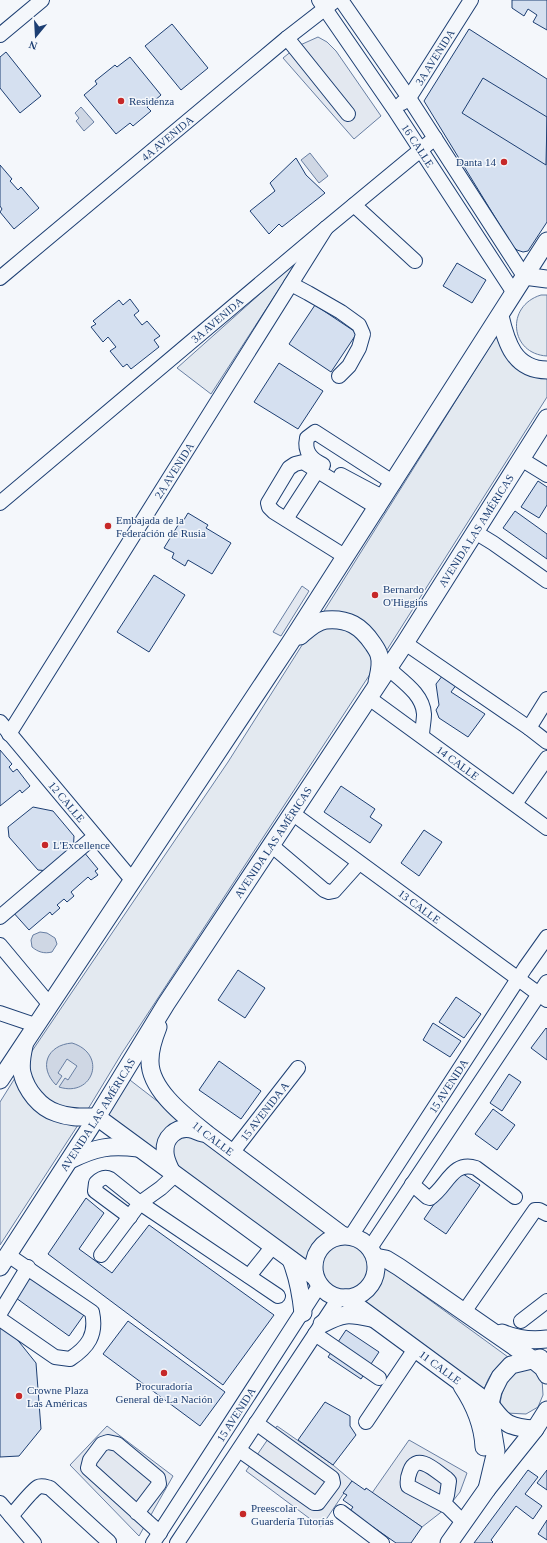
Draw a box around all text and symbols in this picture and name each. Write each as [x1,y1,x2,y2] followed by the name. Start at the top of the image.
[16,16,56,56] north arrow
[413,27,457,87] street label: 3A AVENIDA
[27,39,39,52] text: N
[129,95,174,107] place label: Residenza
[116,96,126,106] marker: Residenza
[139,113,196,163] street label: 4A AVENIDA
[399,122,436,170] street label: 16 CALLE
[456,156,496,168] place label: Danta 14
[499,157,509,167] marker: Danta 14
[189,295,245,345] street label: 3A AVENIDA
[152,440,196,501] street label: 2A AVENIDA
[436,472,516,589] street label: AVENIDA LAS AMÉRICAS
[116,514,206,539] place label: Embajada de la Federación de Rusia
[103,521,113,531] marker: Embajada de la Federación de Rusia
[383,583,428,608] place label: Bernardo O'Higgins
[370,590,380,600] marker: Bernardo O'Higgins
[434,744,481,782] street label: 14 CALLE
[46,779,87,825] street label: 12 CALLE
[232,784,314,900] street label: AVENIDA LAS AMÉRICAS
[53,839,110,851] place label: L'Excellence
[40,840,50,850] marker: L'Excellence
[396,887,443,926] street label: 13 CALLE
[58,1056,137,1173] street label: AVENIDA LAS AMÉRICAS
[427,1057,470,1115] street label: 15 AVENIDA
[238,1079,291,1143] street label: 15 AVENIDA A
[190,1119,236,1158] street label: 11 CALLE
[417,1348,464,1387] street label: 11 CALLE
[159,1368,169,1378] marker: Procuradoría General de La Nación
[116,1380,213,1405] place label: Procuradoría General de La Nación
[27,1384,89,1409] place label: Crowne Plaza Las Américas
[214,1385,258,1444] street label: 15 AVENIDA
[14,1391,24,1401] marker: Crowne Plaza Las Américas
[251,1502,334,1527] place label: Preescolar Guardería Tutorías
[238,1509,248,1519] marker: Preescolar Guardería Tutorías

